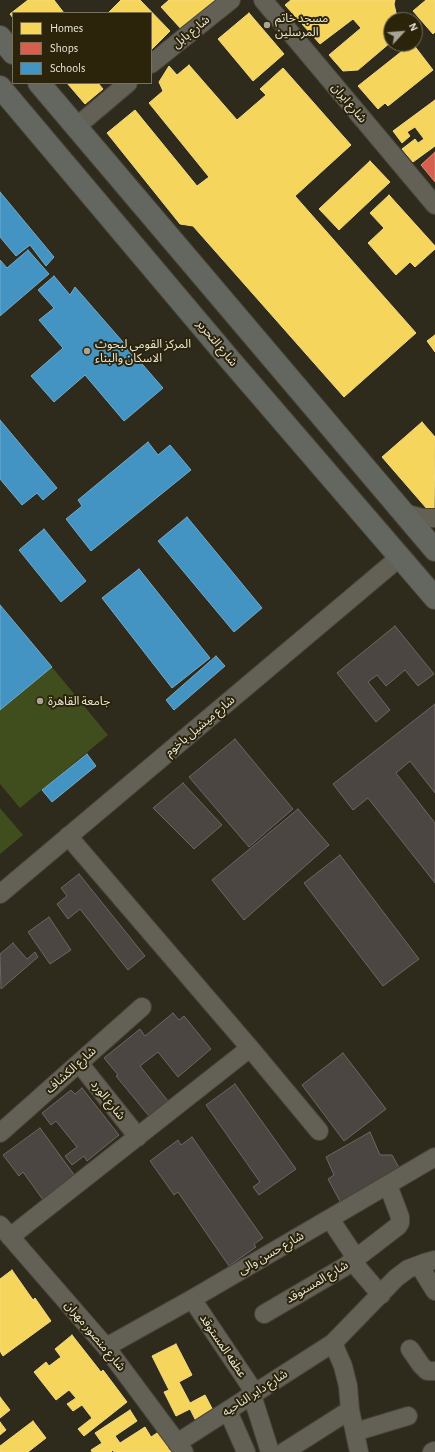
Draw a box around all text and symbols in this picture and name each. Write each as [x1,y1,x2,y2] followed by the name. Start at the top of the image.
[275,11,328,39] place label: مسجد خاتم المرسلين
[12,12,152,84] legend
[383,12,423,52] north arrow
[169,13,213,51] street label: شارع بابل
[262,20,272,30] marker: مسجد خاتم المرسلين
[407,21,420,33] text: N
[50,22,83,34] text: Homes
[50,42,78,54] text: Shops
[50,62,85,74] text: Schools
[328,80,370,126] street label: شارع ايران
[193,317,241,369] street label: شارع التحرير
[95,337,191,365] place label: المركز القومي لبحوث الاسكان والبناء
[82,346,92,356] marker: المركز القومي لبحوث الاسكان والبناء
[162,693,238,759] street label: شارع ميشيل باخوم
[48,694,110,708] place label: جامعة القاهرة
[35,696,45,706] marker: جامعة القاهرة
[43,1044,99,1096] street label: شارع الكشاف
[88,1077,128,1123] street label: شارع الورد
[236,1228,306,1278] street label: شارع حسن والى
[283,1258,351,1306] street label: شارع المستوقد
[61,1298,129,1374] street label: شارع منصور مهران
[197,1312,249,1380] street label: عطفه المستوقد
[220,1366,290,1420] street label: شارع داير الناحيه

